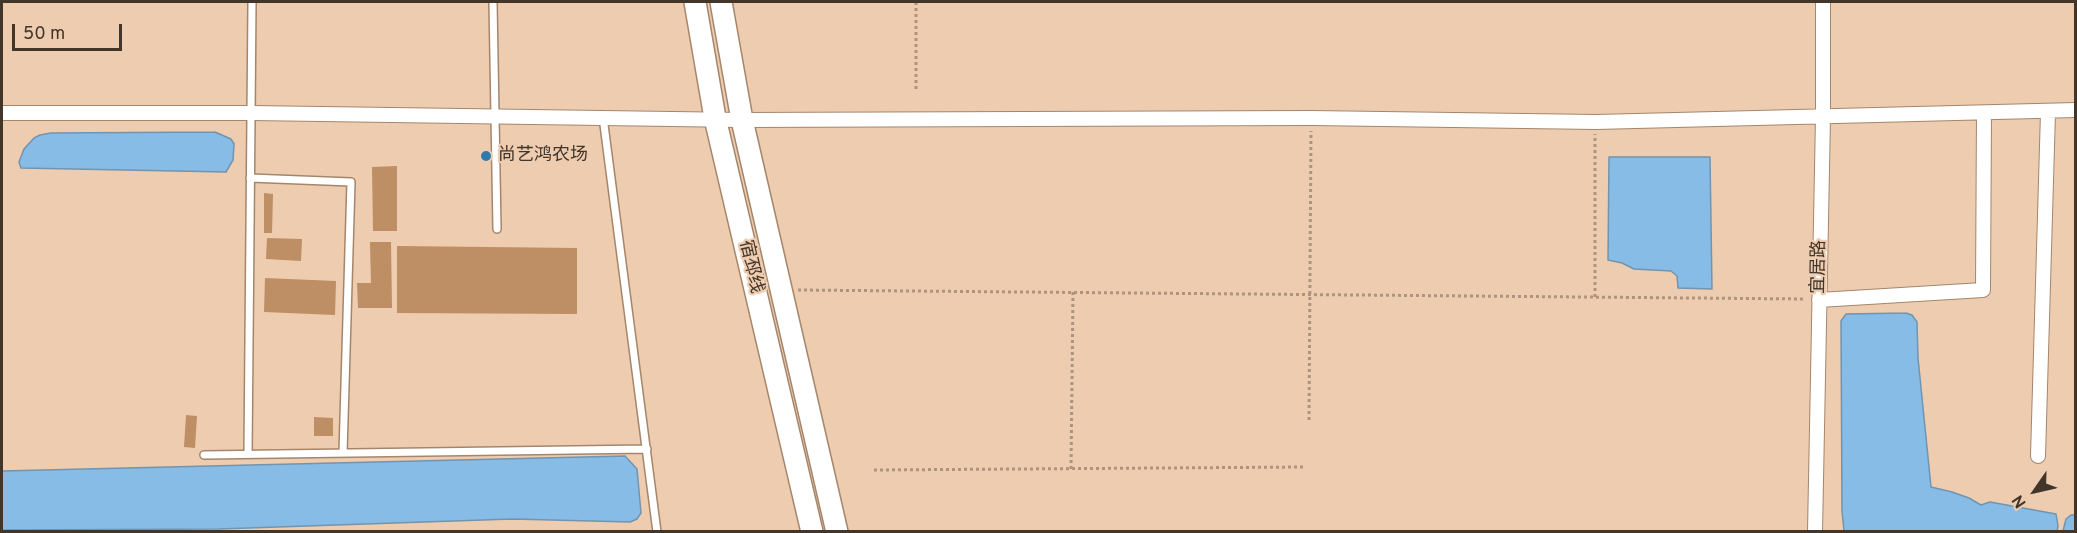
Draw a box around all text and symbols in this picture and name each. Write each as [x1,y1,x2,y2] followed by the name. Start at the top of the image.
[15,12,124,50] scale bar
[23,23,65,46] text: 50 m
[498,145,588,167] place label: 尚艺鸿农场
[479,149,493,163] marker: 尚艺鸿农场
[733,238,767,296] street label: 宿邳线
[1809,240,1831,294] street label: 宜居路
[2005,461,2065,521] north arrow
[2009,491,2032,511] text: N

